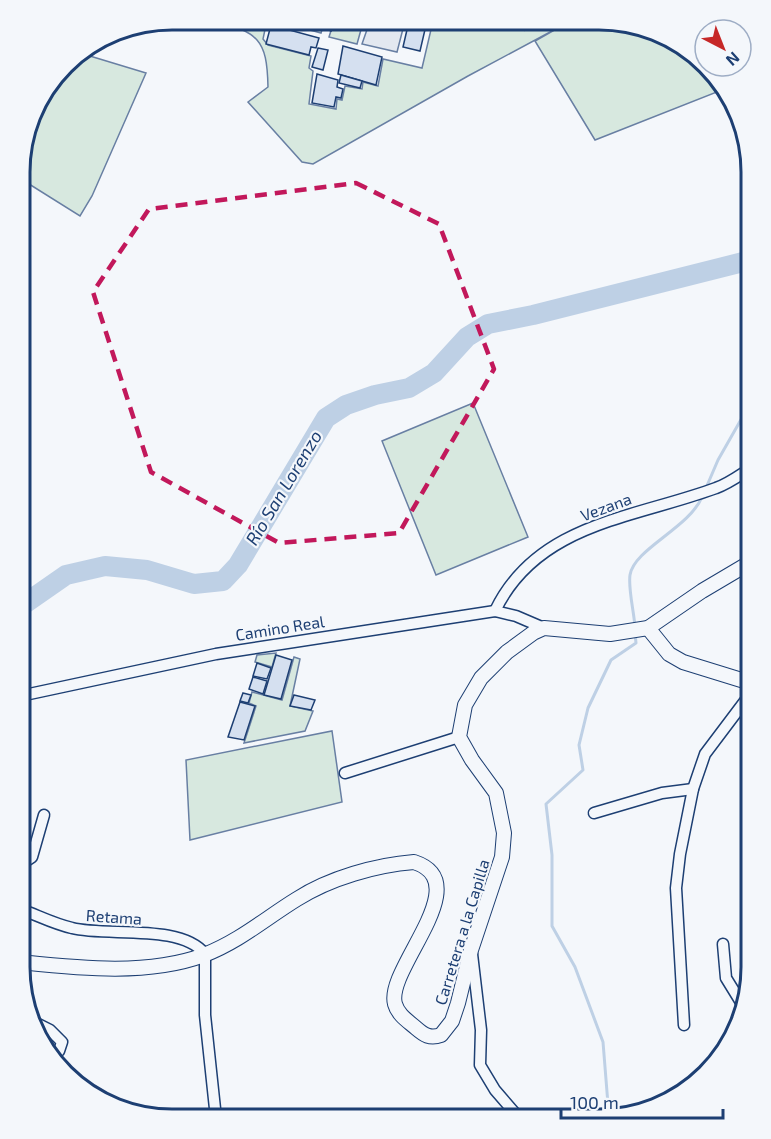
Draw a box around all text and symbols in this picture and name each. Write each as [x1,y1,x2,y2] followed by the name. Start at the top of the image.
[693,18,753,78] north arrow
[723,49,744,70] text: N
[240,426,326,549] water label: Río San Lorenzo
[578,489,634,524] street label: Vezana
[234,611,326,644] street label: Camino Real
[430,857,493,1007] street label: Carretera a la Capilla
[85,905,143,928] street label: Retama
[561,1082,723,1120] scale bar
[570,1091,619,1113] text: 100 m

